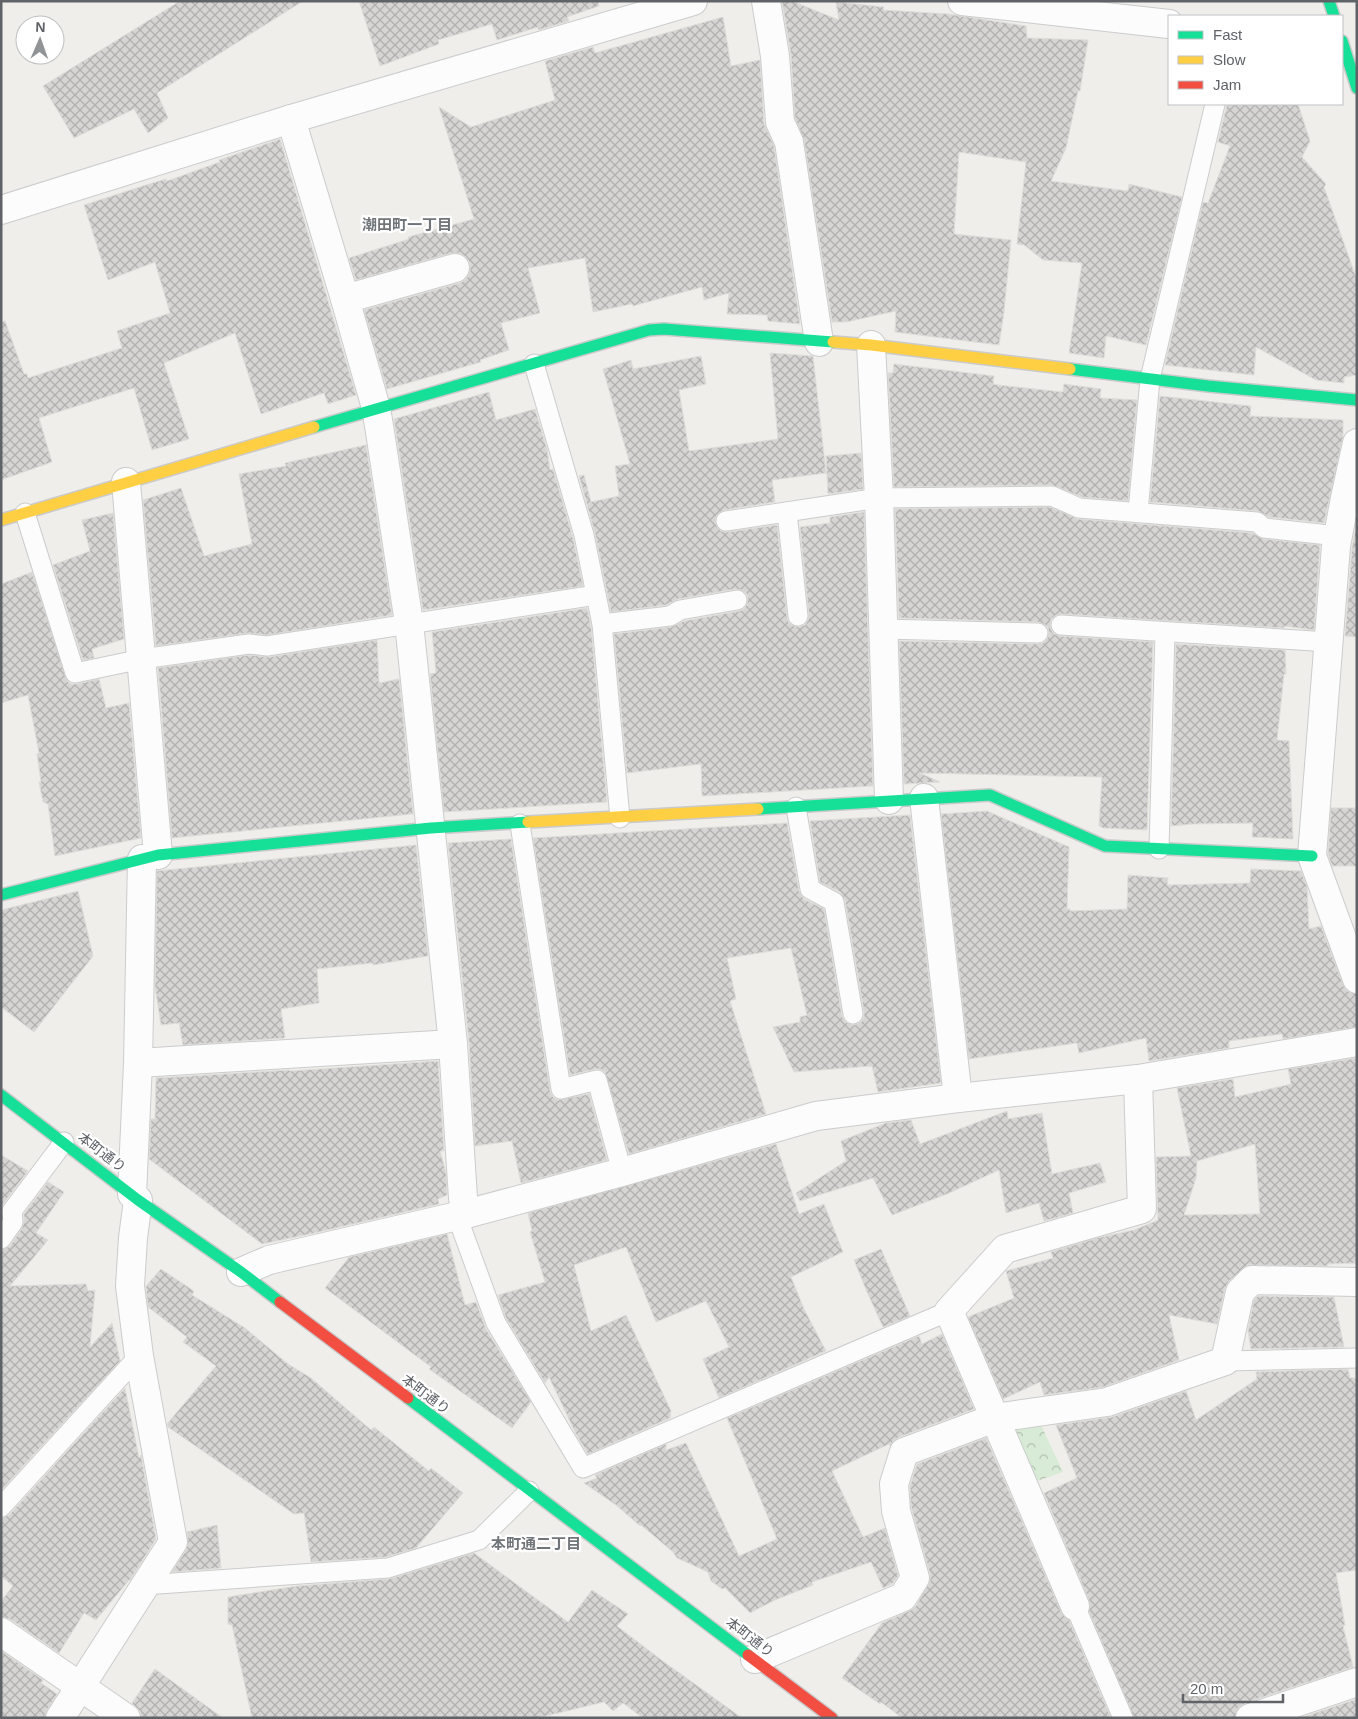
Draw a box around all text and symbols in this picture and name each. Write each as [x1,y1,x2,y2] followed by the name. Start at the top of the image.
[15,15,65,65] north arrow
[1168,15,1343,105] legend
[35,19,46,35] text: N
[1213,26,1243,43] text: Fast
[1213,51,1246,68] text: Slow
[1213,76,1241,93] text: Jam
[362,216,452,233] district label: 潮田町一丁目
[75,1129,129,1175] street label: 本町通り
[399,1371,453,1417] street label: 本町通り
[491,1535,581,1552] district label: 本町通二丁目
[723,1614,777,1660] street label: 本町通り
[1183,1672,1283,1704] scale bar
[1190,1680,1223,1697] text: 20 m

